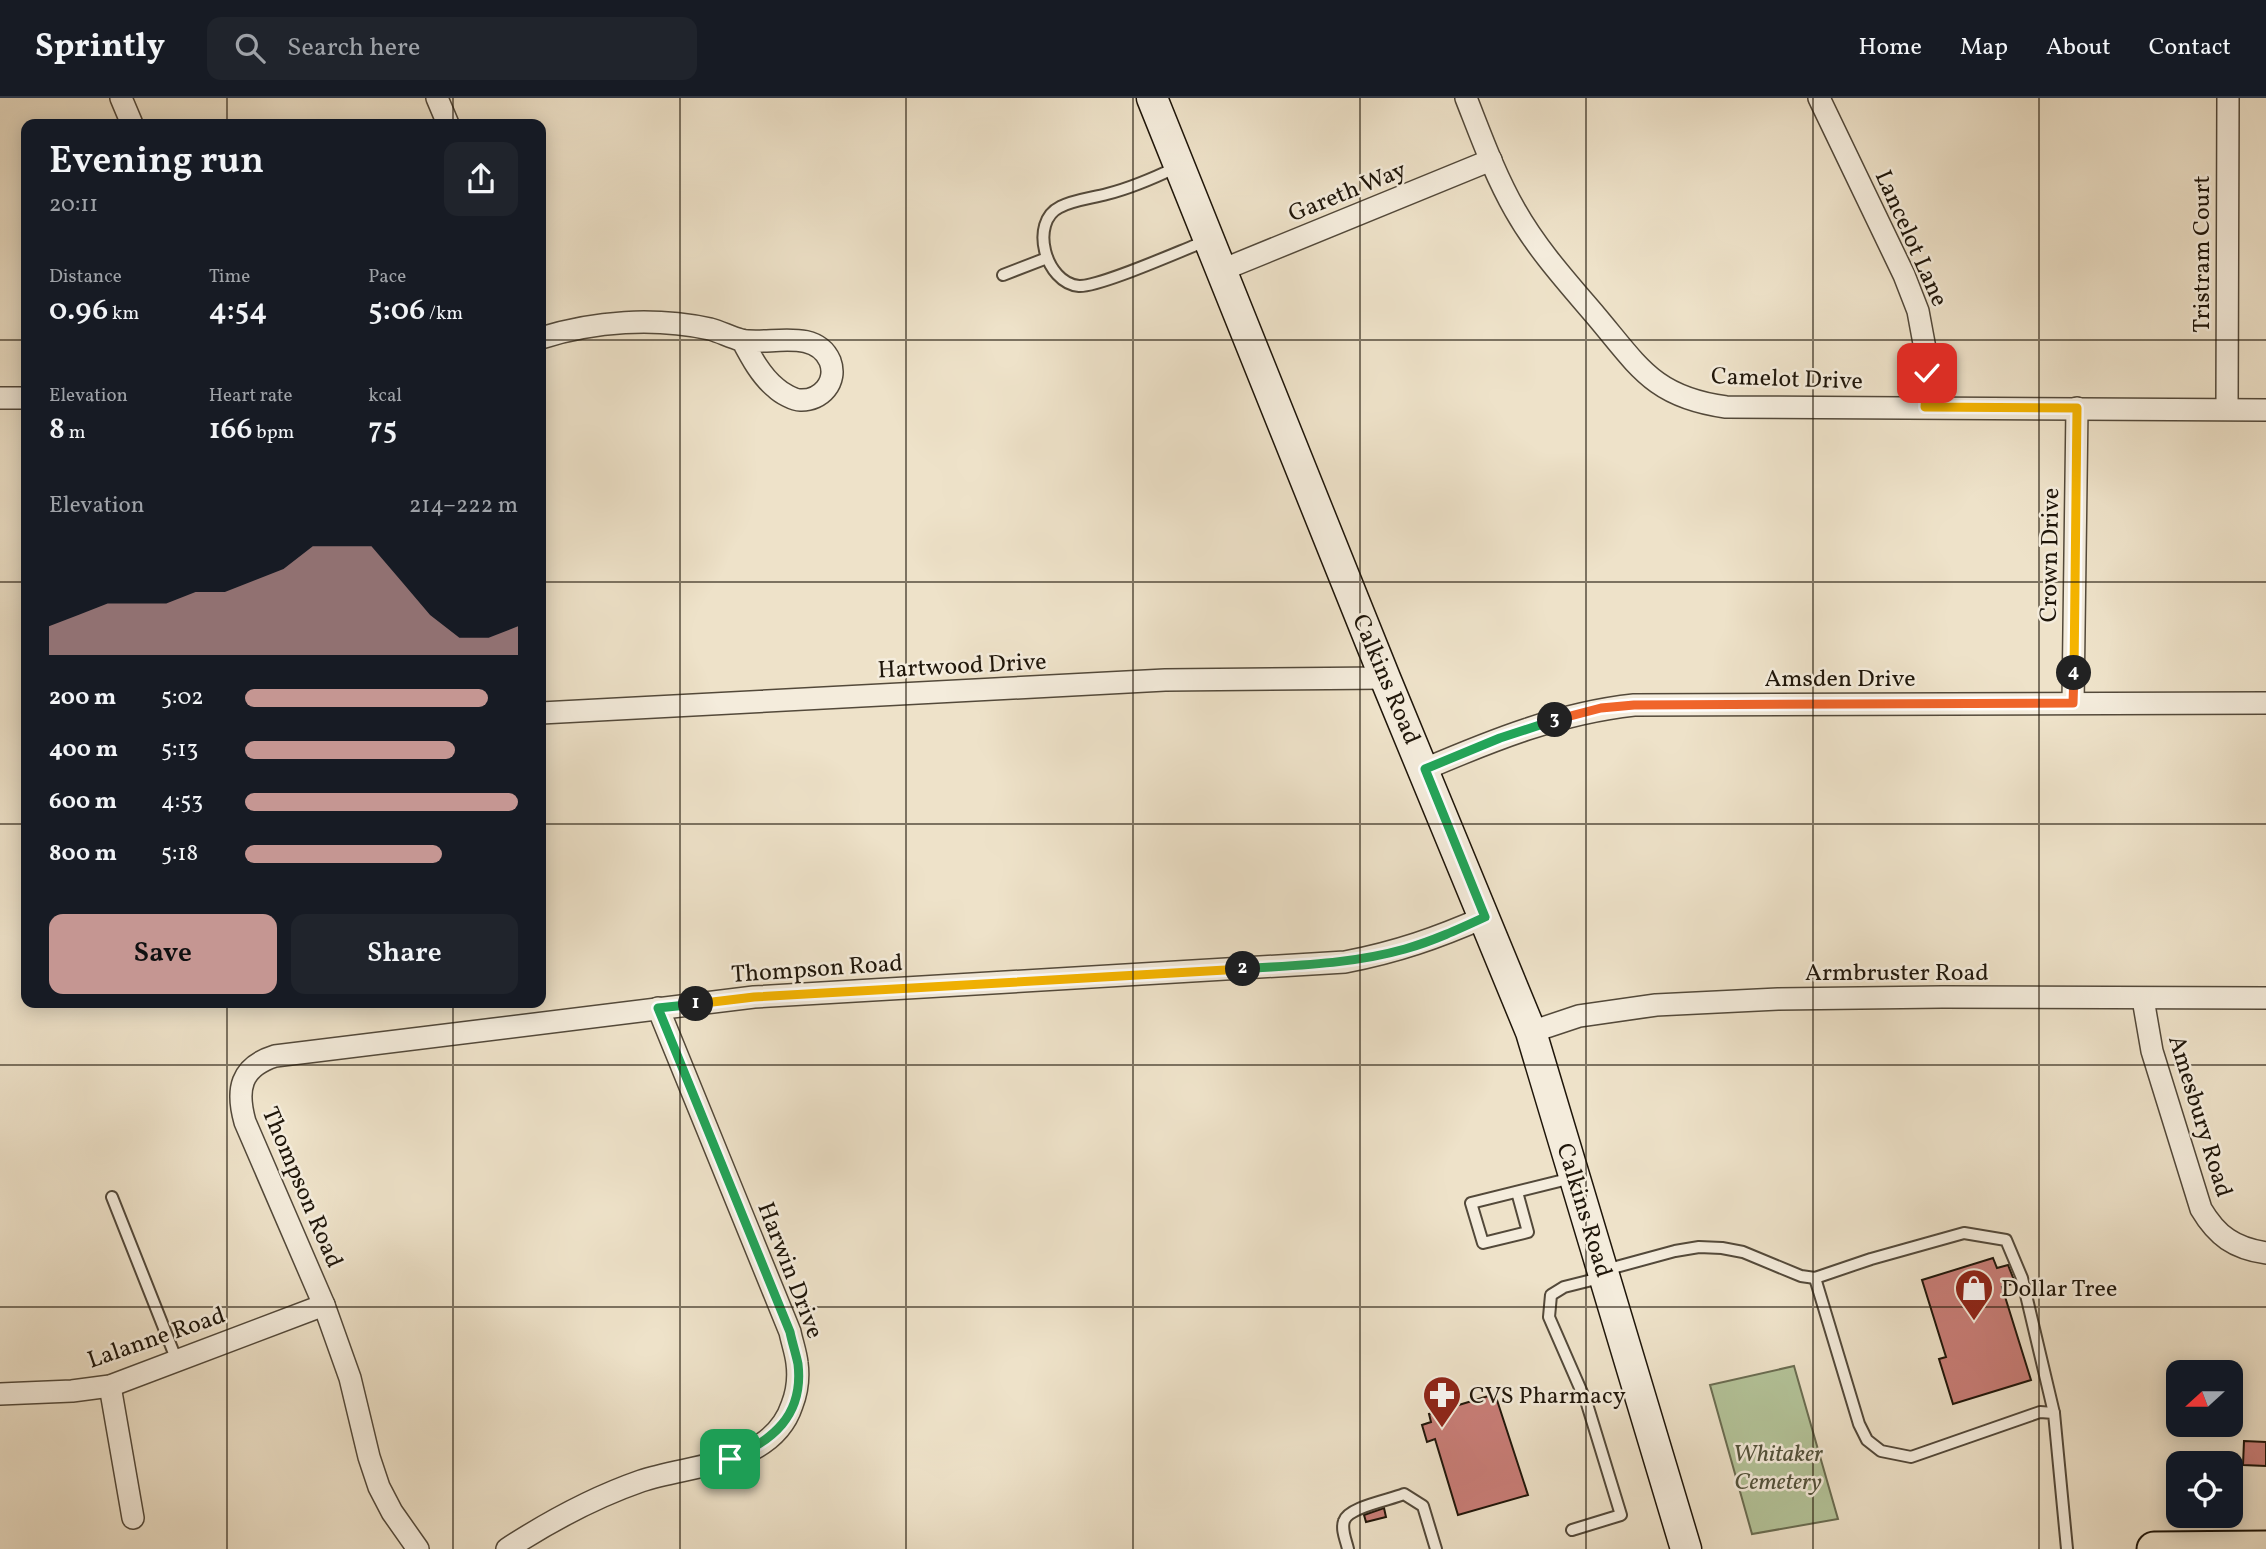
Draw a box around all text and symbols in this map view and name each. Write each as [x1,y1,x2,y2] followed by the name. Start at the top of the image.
[207,17,697,80] search box
[35,25,165,71] text: Sprintly
[231,29,269,67] icon: search
[287,30,420,66] text: Search here
[1858,31,1922,65] text: Home
[1960,31,2008,65] text: Map
[2046,31,2111,65] text: About
[2149,31,2231,65] text: Contact
[49,136,264,189] text: Evening run
[444,142,518,216] button: share
[1284,154,1412,232] street label: Gareth Way
[1865,165,1955,312] street label: Lancelot Lane
[2186,175,2220,333] street label: Tristram Court
[49,189,98,221] text: 20:11
[49,264,122,290] text: Distance
[209,264,250,290] text: Time
[368,264,406,290] text: Pace
[49,290,108,332] text: 0.96
[209,290,267,332] text: 4:54
[368,290,425,332] text: 5:06
[108,301,139,327] text: km
[425,301,463,327] text: /km
[1897,343,1957,403] pin
[1908,354,1946,392] icon: check
[1710,360,1863,400] street label: Camelot Drive
[49,383,128,409] text: Elevation
[209,383,293,409] text: Heart rate
[368,383,402,409] text: kcal
[49,409,65,451] text: 8
[209,409,252,451] text: 166
[368,409,397,451] text: 75
[65,420,86,446] text: m
[252,420,294,446] text: bpm
[2033,487,2069,623] street label: Crown Drive
[49,490,145,522] text: Elevation
[409,490,518,522] text: 214–222 m
[1342,609,1428,750] street label: Calkins Road
[877,646,1048,688] street label: Hartwood Drive
[2056,656,2092,690] pin: 4
[2068,659,2079,685] text: 4
[1764,663,1916,697] street label: Amsden Drive
[49,682,116,714] text: 200 m
[161,682,204,714] text: 5:02
[1538,702,1572,738] pin: 3
[1550,706,1559,732] text: 3
[49,734,118,766] text: 400 m
[161,734,198,766] text: 5:13
[49,786,117,818] text: 600 m
[161,786,203,818] text: 4:53
[49,838,117,870] text: 800 m
[161,838,198,870] text: 5:18
[49,914,277,994] button: Save
[291,914,518,994] button: Share
[730,947,904,993] street label: Thompson Road
[1226,952,1260,986] pin: 2
[1238,955,1247,981] text: 2
[1805,957,1989,991] street label: Armbruster Road
[678,986,714,1021] pin: 1
[692,990,699,1016] text: 1
[2158,1031,2240,1202] street label: Amesbury Road
[252,1102,350,1274] street label: Thompson Road
[1547,1139,1620,1282] street label: Calkins Road
[748,1198,831,1344] street label: Harwin Drive
[1953,1267,1995,1322] shop icon: Dollar Tree
[2001,1273,2117,1307] place label: Dollar Tree
[83,1299,230,1378] street label: Lalanne Road
[2166,1360,2244,1437] north arrow
[2166,1360,2243,1528] map controls
[1421,1374,1463,1429] pharmacy icon: CVS Pharmacy
[1469,1380,1626,1414] place label: CVS Pharmacy
[700,1429,760,1489] pin
[1733,1438,1824,1500] park label: Whitaker Cemetery
[711,1440,749,1478] icon: arrive
[2166,1451,2243,1528] button: locate

